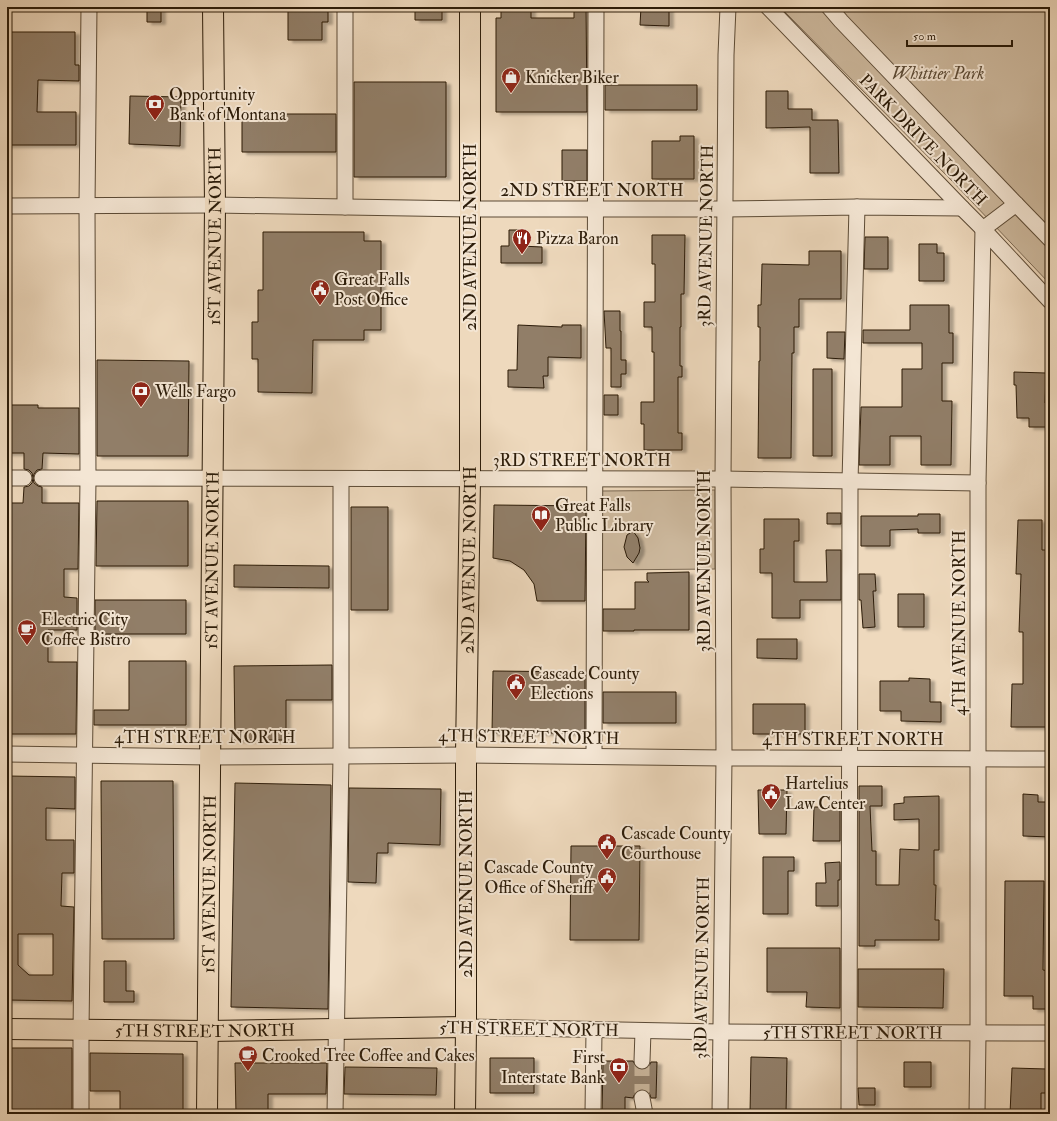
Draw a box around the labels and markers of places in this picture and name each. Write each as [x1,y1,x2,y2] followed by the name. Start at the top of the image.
[500,66,522,94] shop icon: Knicker Biker
[525,67,619,88] place label: Knicker Biker
[169,84,287,125] place label: Opportunity Bank of Montana
[144,93,166,121] bank icon: Opportunity Bank of Montana
[511,227,533,255] restaurant icon: Pizza Baron
[536,228,619,249] place label: Pizza Baron
[334,269,410,310] place label: Great Falls Post Office
[309,278,331,306] public building icon: Great Falls Post Office
[130,380,152,408] bank icon: Wells Fargo
[154,381,236,402] place label: Wells Fargo
[555,495,654,537] place label: Great Falls Public Library
[530,504,552,532] library icon: Great Falls Public Library
[41,609,131,650] place label: Electric City Coffee Bistro
[16,618,38,646] cafe icon: Electric City Coffee Bistro
[530,663,640,704] place label: Cascade County Elections
[505,672,527,700] public building icon: Cascade County Elections
[785,773,866,814] place label: Hartelius Law Center
[760,782,782,810] public building icon: Hartelius Law Center
[621,823,731,864] place label: Cascade County Courthouse
[596,832,618,860] public building icon: Cascade County Courthouse
[484,857,596,898] place label: Cascade County Office of Sheriff
[596,866,618,894] public building icon: Cascade County Office of Sheriff
[237,1044,259,1072] cafe icon: Crooked Tree Coffee and Cakes
[262,1045,475,1066] place label: Crooked Tree Coffee and Cakes
[501,1047,605,1088] place label: First Interstate Bank
[608,1056,630,1084] bank icon: First Interstate Bank

